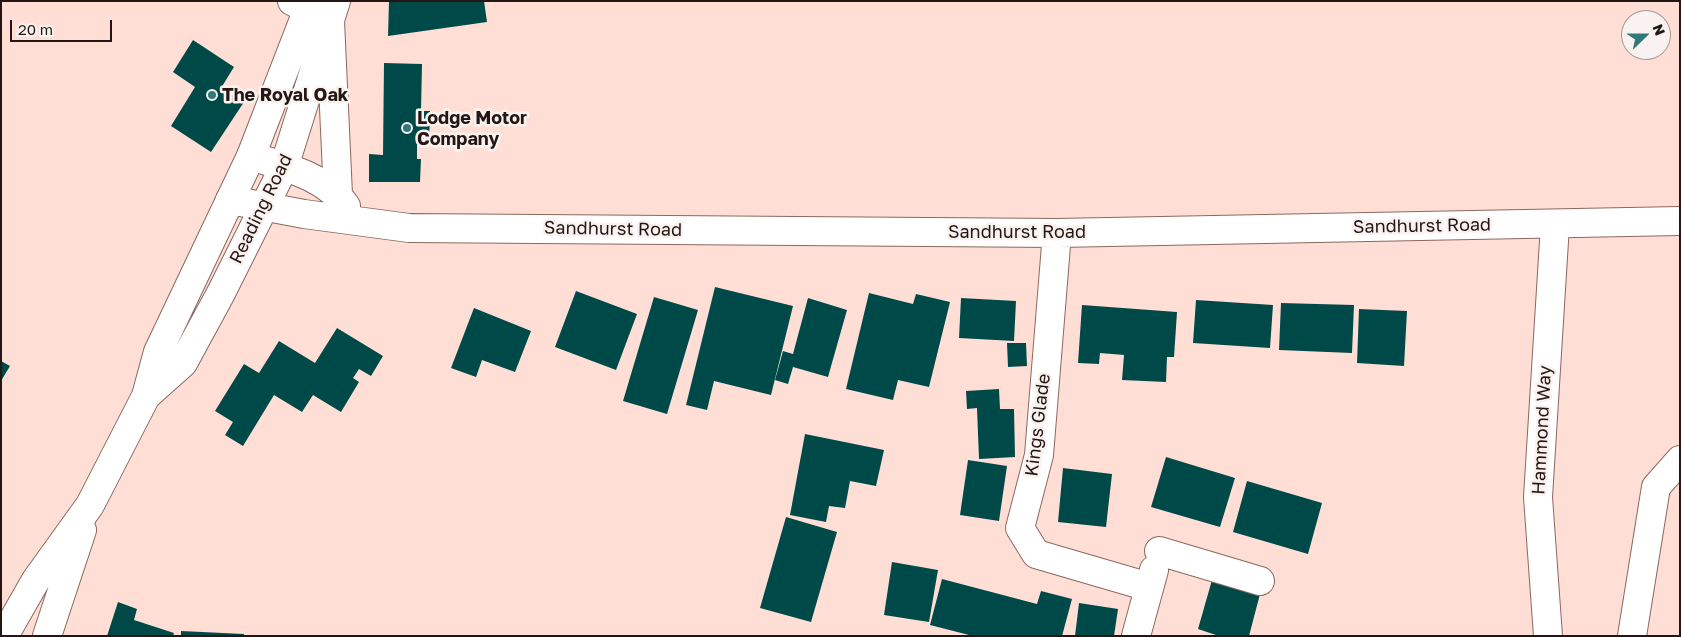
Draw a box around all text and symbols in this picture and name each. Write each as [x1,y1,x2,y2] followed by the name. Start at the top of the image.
[12,10,115,42] scale bar
[1621,10,1671,60] north arrow
[18,20,53,38] text: 20 m
[1650,21,1669,38] text: N
[222,84,348,106] place label: The Royal Oak
[206,89,218,101] marker: The Royal Oak
[417,107,527,150] place label: Lodge Motor Company
[401,122,413,134] marker: Lodge Motor Company
[225,151,297,267] street label: Reading Road
[1353,214,1491,238] street label: Sandhurst Road
[544,217,682,241] street label: Sandhurst Road
[948,221,1086,243] street label: Sandhurst Road
[1528,365,1556,495] street label: Hammond Way
[1021,372,1055,478] street label: Kings Glade

